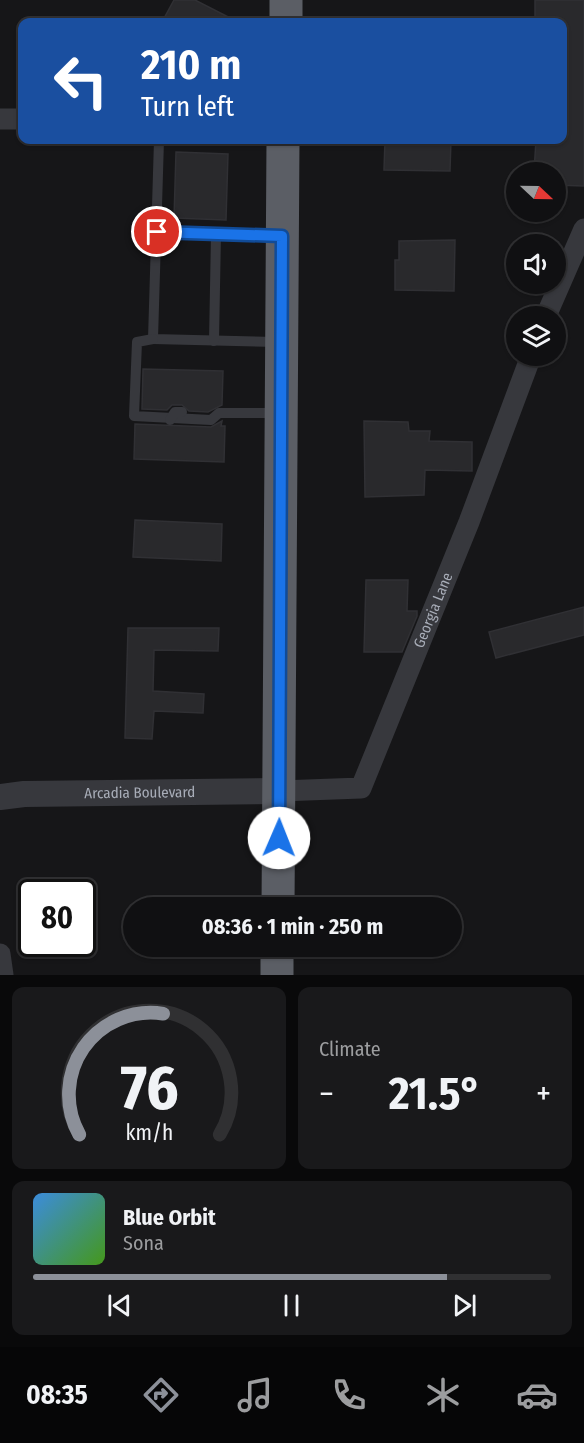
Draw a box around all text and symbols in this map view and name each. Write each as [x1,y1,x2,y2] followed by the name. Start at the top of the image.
[141,40,241,90] text: 210 m
[42,42,120,120] icon: left
[141,91,234,123] text: Turn left
[506,162,566,222] north arrow
[506,162,566,366] map controls
[131,206,182,257] pin
[140,215,173,248] icon: arrive
[506,234,566,294] button: sound
[506,306,566,366] button: layers
[410,570,457,651] street label: Georgia Lane
[84,783,195,802] street label: Arcadia Boulevard
[247,806,311,870] position arrow
[18,879,96,957] speed limit sign: 80
[202,913,383,940] text: 08:36 · 1 min · 250 m
[319,1037,381,1061] text: Climate
[120,1051,178,1126] text: 76
[389,1067,481,1121] text: 21.5°
[319,1074,334,1114] text: −
[536,1074,551,1114] text: +
[125,1120,173,1146] text: km/h
[123,1204,216,1231] text: Blue Orbit
[123,1231,164,1255] text: Sona
[103,1289,136,1322] icon: previous
[275,1289,308,1322] icon: pause
[448,1289,481,1322] icon: next
[140,1374,182,1416] icon: directions
[234,1374,276,1416] icon: music
[328,1374,370,1416] icon: phone
[422,1374,464,1416] icon: climate
[516,1374,558,1416] icon: car
[26,1379,88,1411] text: 08:35

